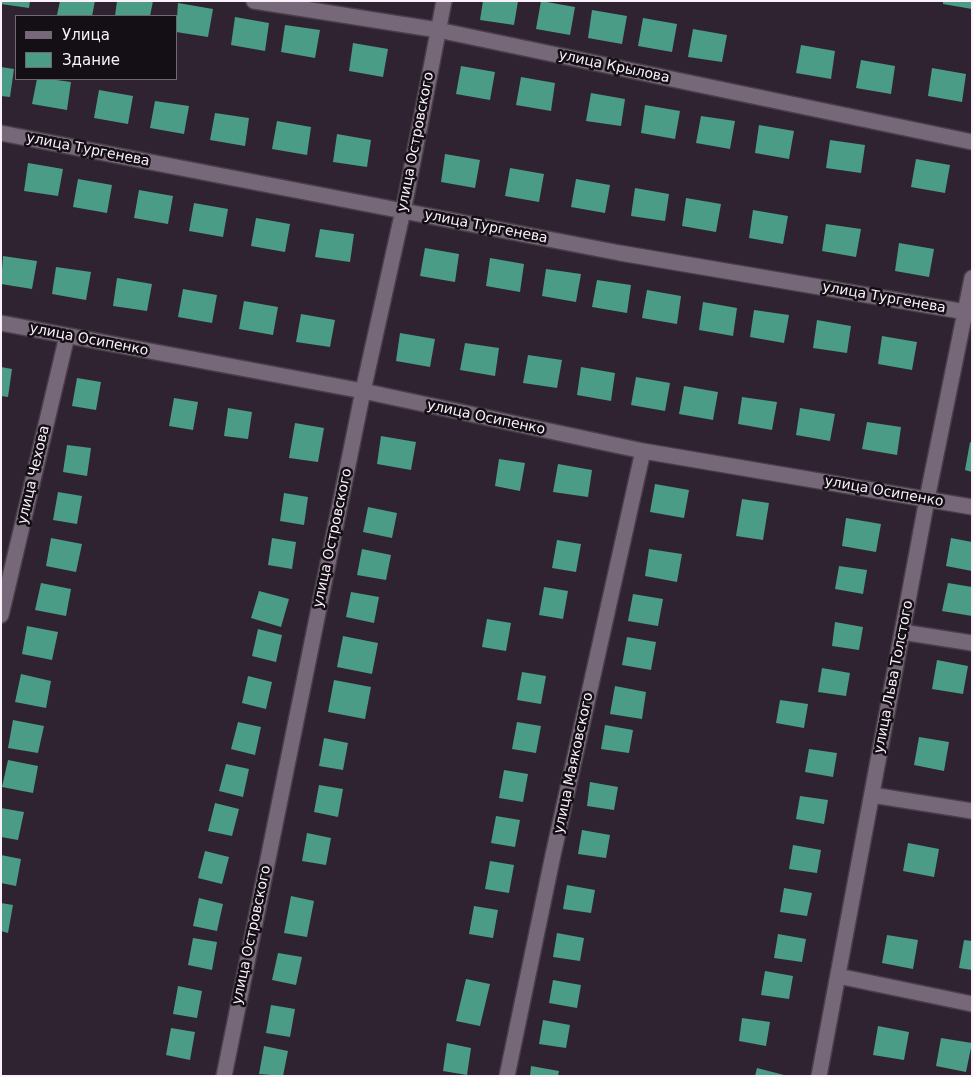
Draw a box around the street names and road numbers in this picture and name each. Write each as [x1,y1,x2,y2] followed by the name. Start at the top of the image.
[557,47,671,87] street label: улица Крылова
[394,71,438,213] street label: улица Островского
[25,130,151,170] street label: улица Тургенева
[423,207,549,247] street label: улица Тургенева
[821,279,947,317] street label: улица Тургенева
[28,320,150,360] street label: улица Осипенко
[425,397,547,439] street label: улица Осипенко
[14,424,54,526] street label: улица Чехова
[310,467,356,609] street label: улица Островского
[823,473,945,511] street label: улица Осипенко
[871,599,917,755] street label: улица Льва Толстого
[551,691,597,835] street label: улица Маяковского
[229,864,275,1006] street label: улица Островского

